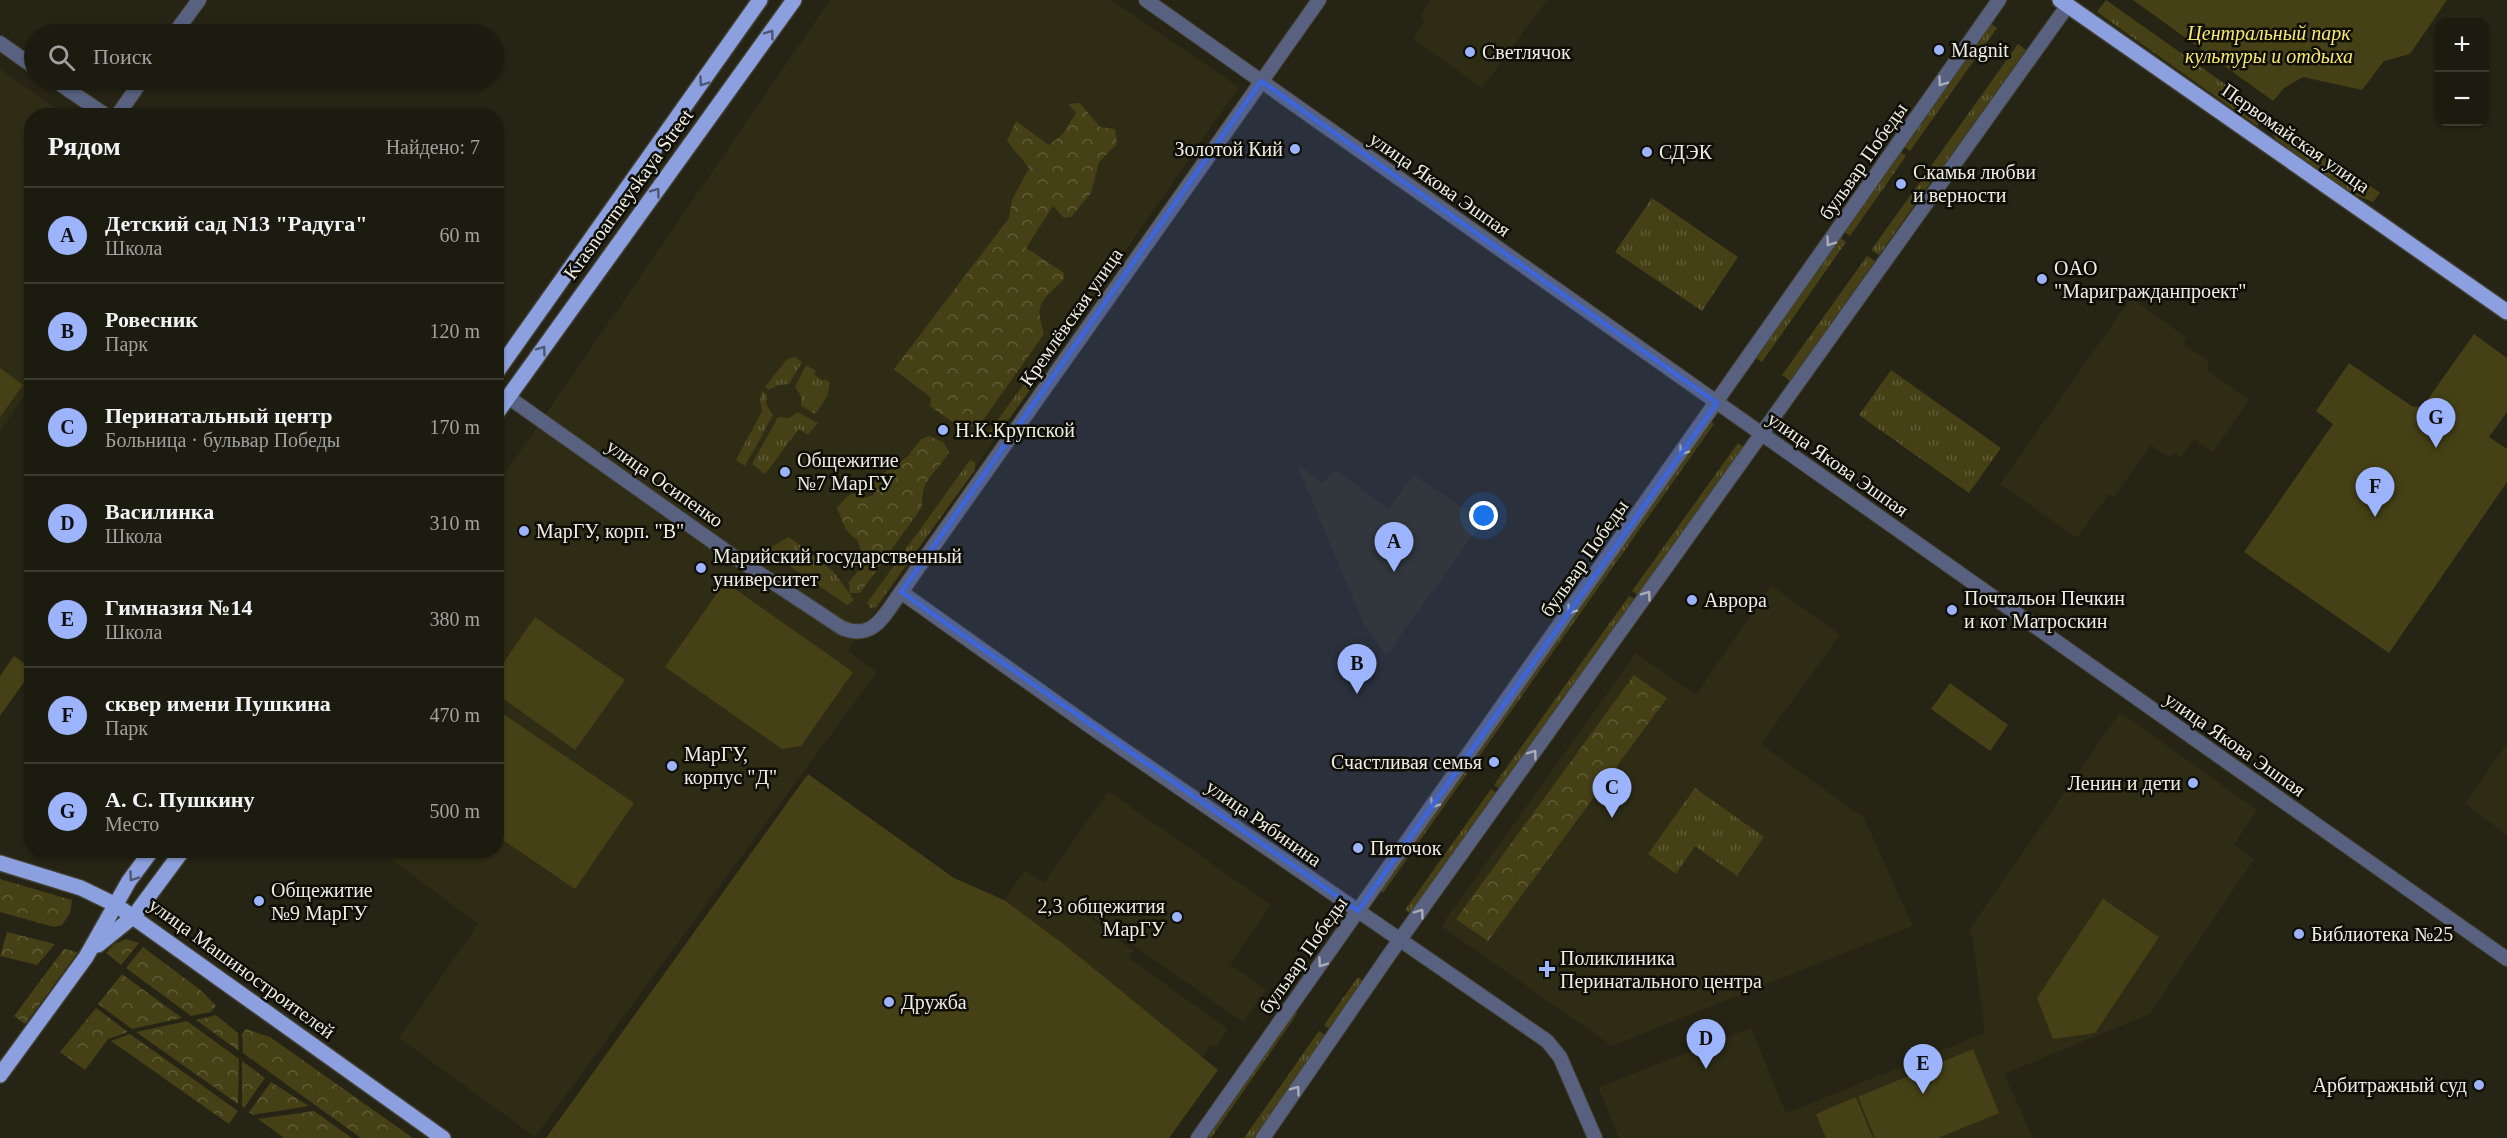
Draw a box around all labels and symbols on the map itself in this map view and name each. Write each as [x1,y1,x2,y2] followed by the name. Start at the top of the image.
[2185,22,2353,68] park label: Центральный парк культуры и отдыха
[763,29,774,40] one-way arrow
[1951,39,2009,62] place label: Magnit
[1482,41,1571,63] place label: Светлячок
[1932,43,1946,57] marker: Magnit
[1463,45,1477,59] marker: Светлячок
[699,76,710,87] one-way arrow
[1938,76,1949,87] one-way arrow
[2217,79,2374,198] street label: Первомайская улица
[1815,98,1912,224] street label: бульвар Победы
[559,104,698,284] street label: Krasnoarmeyskaya Street
[1365,127,1515,242] street label: улица Якова Эшпая
[1175,138,1283,160] place label: Золотой Кий
[1659,141,1713,164] place label: СДЭК
[1288,142,1302,156] marker: Золотой Кий
[1640,145,1654,159] marker: СДЭК
[1913,161,2036,207] place label: Скамья любви и верности
[1894,177,1908,191] marker: Скамья любви и верности
[649,187,660,198] one-way arrow
[1826,235,1837,246] one-way arrow
[1015,243,1128,391] street label: Кремлёвская улица
[2054,257,2246,303] place label: OAO "Маригражданпроект"
[2035,272,2049,286] marker: OAO "Маригражданпроект"
[535,345,546,356] one-way arrow
[2416,398,2456,448] pin: G
[1763,407,1913,522] street label: улица Якова Эшпая
[955,419,1075,442] place label: Н.К.Крупской
[936,423,950,437] marker: Н.К.Крупской
[602,435,728,532] street label: улица Осипенко
[1679,444,1690,455] one-way arrow
[797,449,899,495] place label: Общежитие №7 МарГУ
[778,465,792,479] marker: Общежитие №7 МарГУ
[2356,468,2394,517] pin: F
[1536,495,1633,621] street label: бульвар Победы
[1469,501,1498,530] your location
[536,520,684,543] place label: МарГУ, корп. "В"
[1374,522,1414,572] pin: A
[517,524,531,538] marker: МарГУ, корп. "В"
[713,545,962,591] place label: Марийский государственный университет
[694,561,708,575] marker: Марийский государственный университет
[1964,587,2125,633] place label: Почтальон Печкин и кот Матроскин
[1704,589,1767,612] place label: Аврора
[1639,591,1650,602] one-way arrow
[1685,593,1699,607] marker: Аврора
[1567,603,1578,614] one-way arrow
[1945,603,1959,617] marker: Почтальон Печкин и кот Матроскин
[1338,644,1376,694] pin: B
[2160,687,2310,802] street label: улица Якова Эшпая
[684,743,777,789] place label: МарГУ, корпус "Д"
[1526,749,1537,760] one-way arrow
[1331,751,1482,773] place label: Счастливая семья
[1487,755,1501,769] marker: Счастливая семья
[665,759,679,773] marker: МарГУ, корпус "Д"
[1592,768,1632,818] pin: C
[2067,772,2181,795] place label: Ленин и дети
[1201,775,1326,872] street label: улица Рябинина
[2186,776,2200,790] marker: Ленин и дети
[1430,797,1441,808] one-way arrow
[1370,837,1442,859] place label: Пяточок
[1351,841,1365,855] marker: Пяточок
[129,870,140,881] one-way arrow
[271,879,373,925] place label: Общежитие №9 МарГУ
[1255,892,1352,1018] street label: бульвар Победы
[144,893,339,1044] street label: улица Машиностроителей
[252,894,266,908] marker: Общежитие №9 МарГУ
[1037,895,1166,941] place label: 2,3 общежития МарГУ
[1413,908,1424,919] one-way arrow
[1170,910,1184,924] marker: 2,3 общежития МарГУ
[2311,923,2453,945] place label: Библиотека №25
[2292,927,2306,941] marker: Библиотека №25
[1560,947,1762,993] place label: Поликлиника Перинатального центра
[1318,956,1329,967] one-way arrow
[1538,960,1556,978] marker: Поликлиника Перинатального центра
[901,991,967,1014] place label: Дружба
[882,995,896,1009] marker: Дружба
[1686,1020,1726,1069] pin: D
[1904,1044,1942,1094] pin: E
[2313,1074,2467,1097] place label: Арбитражный суд
[2472,1078,2486,1092] marker: Арбитражный суд
[1289,1085,1300,1096] one-way arrow

